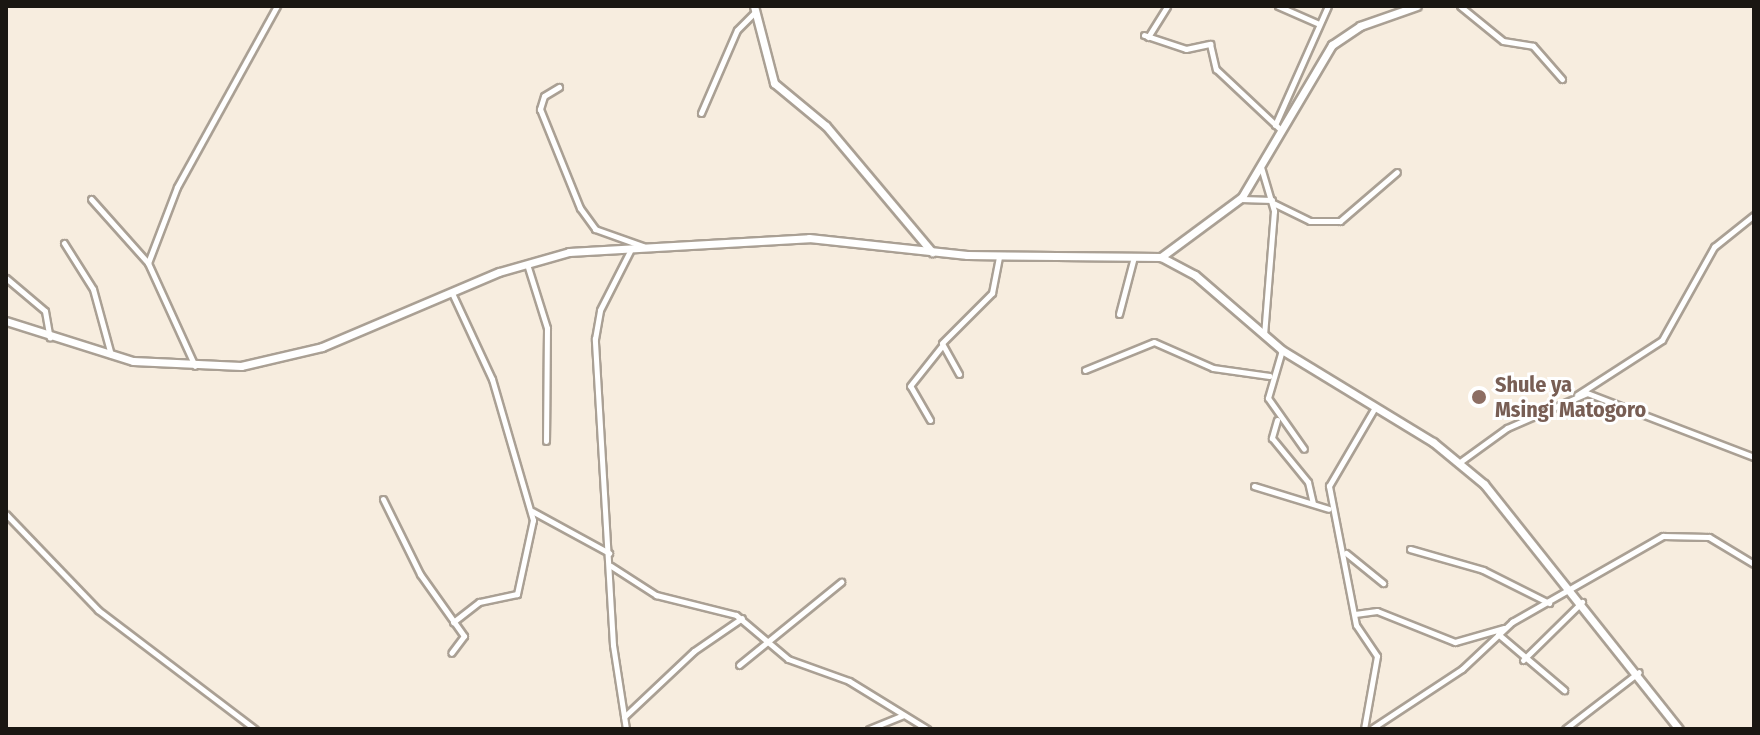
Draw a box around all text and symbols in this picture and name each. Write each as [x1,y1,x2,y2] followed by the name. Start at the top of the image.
[1495,371,1646,422] place label: Shule ya Msingi Matogoro
[1470,388,1488,406] marker: Shule ya Msingi Matogoro

